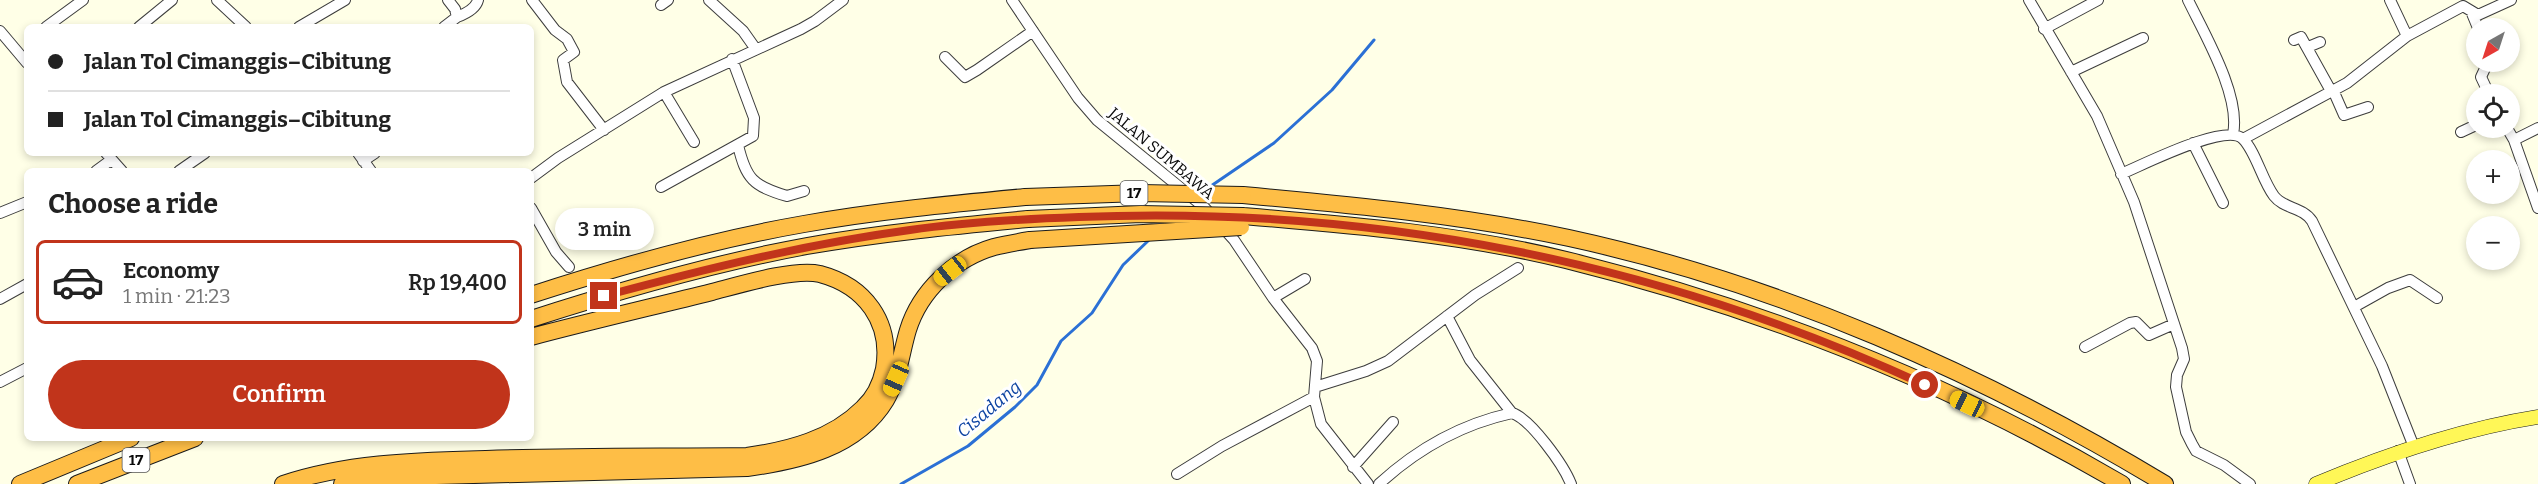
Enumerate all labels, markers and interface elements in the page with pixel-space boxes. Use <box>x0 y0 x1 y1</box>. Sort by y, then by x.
north arrow <box>2466 18 2520 72</box>
map controls <box>2466 18 2520 270</box>
text: Jalan Tol Cimanggis–Cibitung <box>84 48 391 75</box>
button: locate <box>2466 84 2520 138</box>
street label: JALAN SUMBAWA <box>1104 103 1219 204</box>
text: Jalan Tol Cimanggis–Cibitung <box>84 106 391 133</box>
button: + <box>2466 150 2520 204</box>
road number: 17 <box>1120 181 1148 205</box>
text: Choose a ride <box>48 188 218 220</box>
callout: 3 min <box>554 209 654 251</box>
button: − <box>2466 216 2520 270</box>
text: 3 min <box>578 217 631 241</box>
car <box>930 253 970 289</box>
icon: car <box>51 255 105 309</box>
text: Economy <box>123 257 219 284</box>
text: Rp 19,400 <box>408 269 507 296</box>
route end <box>590 282 617 309</box>
text: 1 min · 21:23 <box>123 284 231 308</box>
car <box>880 359 912 399</box>
button: Confirm <box>48 360 510 429</box>
route start <box>1911 371 1938 398</box>
water label: Cisadang <box>952 376 1026 442</box>
car <box>1947 388 1987 420</box>
road number: 17 <box>122 448 150 472</box>

